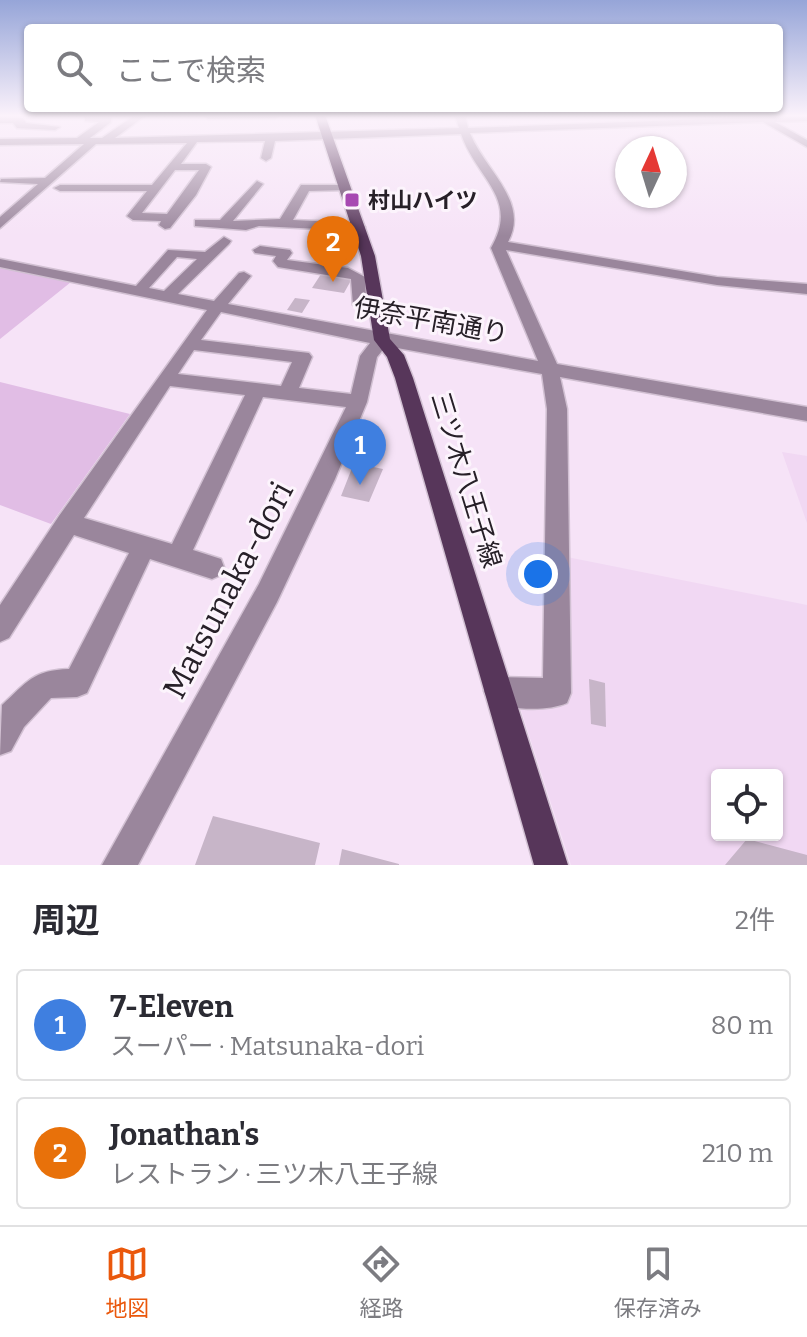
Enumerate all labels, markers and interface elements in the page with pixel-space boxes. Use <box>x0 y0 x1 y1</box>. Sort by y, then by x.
search box <box>24 24 783 112</box>
icon: search <box>52 46 96 90</box>
text: ここで検索 <box>116 53 266 89</box>
north arrow <box>615 136 687 208</box>
place label: 村山ハイツ <box>368 187 478 214</box>
marker: 村山ハイツ <box>343 191 361 209</box>
pin: 2 <box>307 216 359 282</box>
street label: 伊奈平南通り <box>351 292 511 350</box>
street label: 三ツ木八王子線 <box>425 388 507 572</box>
pin: 1 <box>334 419 386 485</box>
street label: Matsunaka-dori <box>155 475 301 705</box>
your location <box>518 554 558 594</box>
map controls <box>711 769 783 841</box>
button: locate <box>711 769 783 841</box>
text: 周辺 <box>32 900 100 941</box>
text: 2件 <box>735 905 775 936</box>
text: 7-Eleven <box>110 989 234 1025</box>
text: 1 <box>54 1010 66 1041</box>
text: 80 m <box>711 1010 773 1041</box>
text: スーパー · Matsunaka-dori <box>110 1031 424 1062</box>
text: Jonathan's <box>110 1117 259 1153</box>
text: 2 <box>53 1138 67 1169</box>
text: 210 m <box>702 1138 773 1169</box>
text: レストラン · 三ツ木八王子線 <box>110 1159 438 1190</box>
tab: 地図 <box>105 1242 149 1322</box>
tab: 経路 <box>359 1242 404 1322</box>
tab: 保存済み <box>614 1242 702 1322</box>

